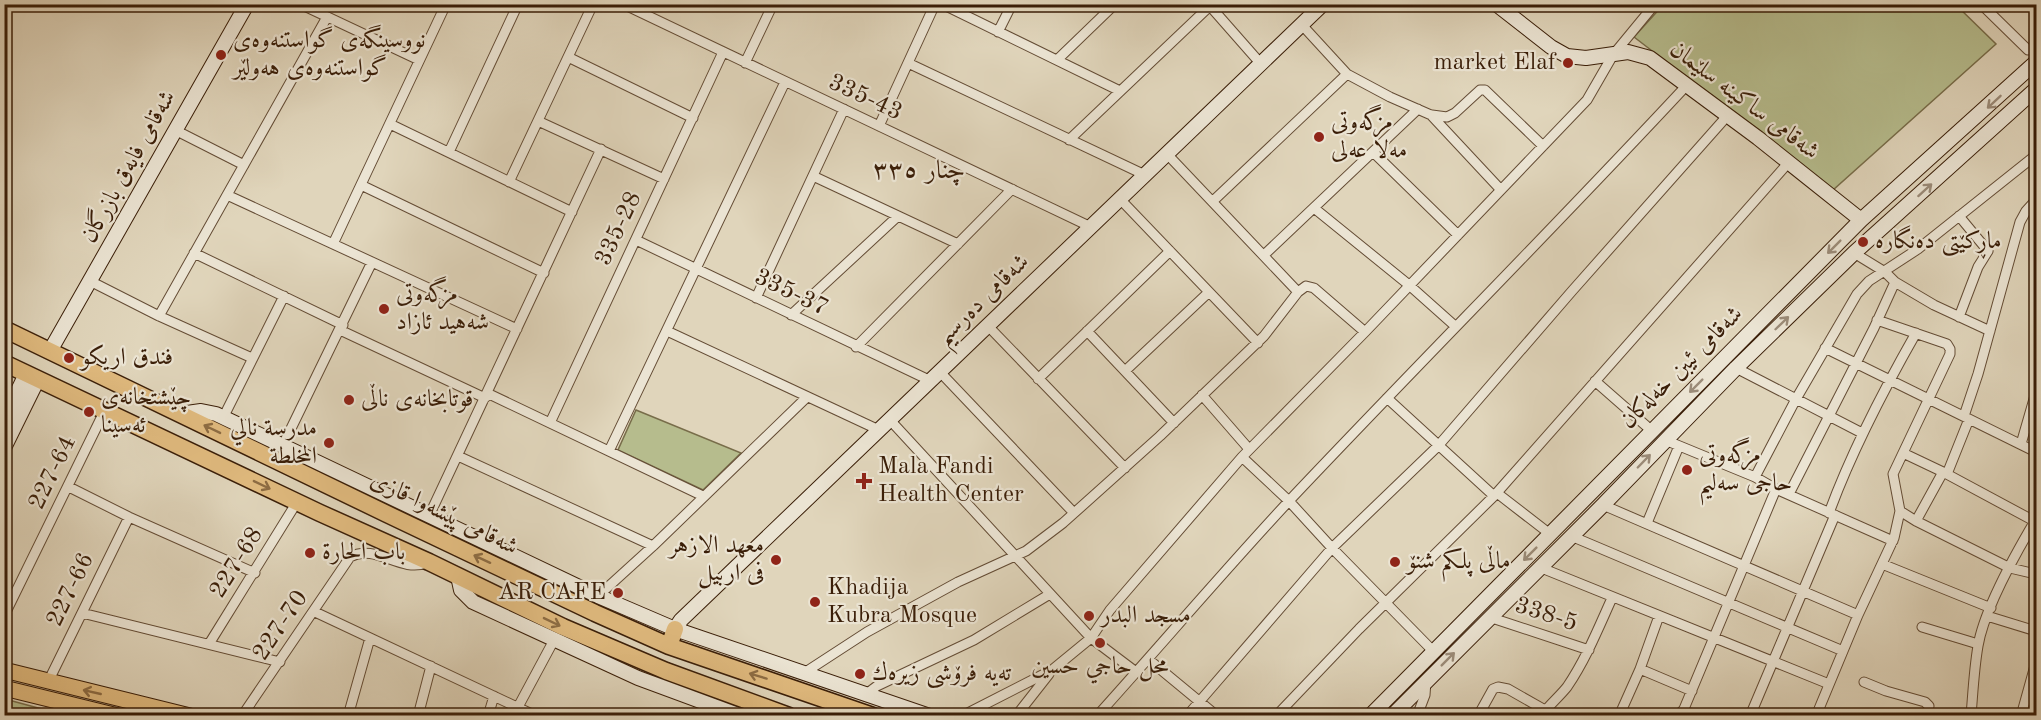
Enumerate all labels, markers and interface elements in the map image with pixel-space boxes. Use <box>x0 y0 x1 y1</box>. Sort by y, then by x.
place label: نووسینگەی گواستنەوەی گواستنەوەی هەولێر <box>230 24 426 82</box>
street label: شەقامی ساکینە سلێمان <box>1665 37 1824 165</box>
marker: نووسینگەی گواستنەوەی گواستنەوەی هەولێر <box>214 48 228 62</box>
place label: market Elaf <box>1434 51 1557 75</box>
marker: market Elaf <box>1561 56 1575 70</box>
street label: 335-43 <box>824 71 906 125</box>
street label: شەقامی فایەق بازرگان <box>73 84 182 248</box>
one-way arrow <box>1986 95 2001 109</box>
place label: مزگەوتی مەلا عەلی <box>1331 104 1407 163</box>
marker: مزگەوتی مەلا عەلی <box>1312 130 1326 144</box>
district label: چنار ٣٣٥ <box>873 158 965 186</box>
one-way arrow <box>1917 183 1932 197</box>
street label: 335-28 <box>592 188 646 270</box>
place label: ماڕكێتی دەنگارە <box>1875 225 2002 259</box>
marker: ماڕكێتی دەنگارە <box>1856 235 1870 249</box>
one-way arrow <box>1826 240 1841 255</box>
street label: شەقامی دەرسیم <box>932 250 1041 357</box>
street label: 335-37 <box>750 265 832 321</box>
place label: مزگەوتی شەهید ئازاد <box>396 276 489 335</box>
street label: شەقامی ئیبن خەلەکان <box>1615 301 1749 435</box>
marker: مزگەوتی شەهید ئازاد <box>377 302 391 316</box>
one-way arrow <box>1775 316 1790 330</box>
place label: فندق اريكو <box>79 344 173 371</box>
marker: فندق اريكو <box>62 351 76 365</box>
one-way arrow <box>1689 378 1704 393</box>
place label: قوتابخانەی ناڵی <box>361 383 473 413</box>
place label: چێشتخانەی ئەسینا <box>101 386 191 438</box>
marker: قوتابخانەی ناڵی <box>342 393 356 407</box>
marker: چێشتخانەی ئەسینا <box>82 405 96 419</box>
place label: مدرسة نالي المخلطة <box>230 417 317 469</box>
one-way arrow <box>203 423 221 435</box>
street label: 227-64 <box>25 432 81 514</box>
marker: مدرسة نالي المخلطة <box>322 436 336 450</box>
place label: مزگەوتی حاجی سەلیم <box>1699 437 1792 506</box>
one-way arrow <box>1637 453 1651 468</box>
place label: Mala Fandi Health Center <box>878 455 1024 507</box>
marker: مزگەوتی حاجی سەلیم <box>1680 463 1694 477</box>
street label: شەقامی پێشەوا قازی <box>366 468 522 562</box>
marker: Mala Fandi Health Center <box>855 472 873 490</box>
one-way arrow <box>252 479 270 491</box>
street label: 227-68 <box>206 523 268 603</box>
place label: معهد الازهر فی اربیل <box>666 534 764 589</box>
place label: باب الحارة <box>322 541 405 566</box>
place label: ماڵی پلکم شنۆ <box>1405 545 1511 582</box>
marker: باب الحارة <box>303 546 317 560</box>
one-way arrow <box>1523 547 1537 562</box>
street label: 227-66 <box>43 549 99 631</box>
one-way arrow <box>474 553 492 565</box>
marker: معهد الازهر فی اربیل <box>769 553 783 567</box>
marker: ماڵی پلکم شنۆ <box>1388 555 1402 569</box>
place label: Khadija Kubra Mosque <box>827 576 977 628</box>
place label: AR CAFE <box>498 581 606 605</box>
marker: AR CAFE <box>611 586 625 600</box>
street label: 227-70 <box>249 587 313 665</box>
street label: 338-5 <box>1512 594 1580 636</box>
marker: Khadija Kubra Mosque <box>808 595 822 609</box>
place label: مسجد البدر <box>1099 604 1191 628</box>
marker: مسجد البدر <box>1082 609 1096 623</box>
one-way arrow <box>542 616 560 628</box>
marker: محل حاجي حسین <box>1093 636 1107 650</box>
one-way arrow <box>1440 652 1455 667</box>
place label: محل حاجي حسین <box>1031 655 1169 684</box>
place label: تەیە فرۆشی زیرەك <box>872 660 1011 689</box>
marker: تەیە فرۆشی زیرەك <box>853 667 867 681</box>
one-way arrow <box>749 670 768 681</box>
one-way arrow <box>83 686 102 698</box>

